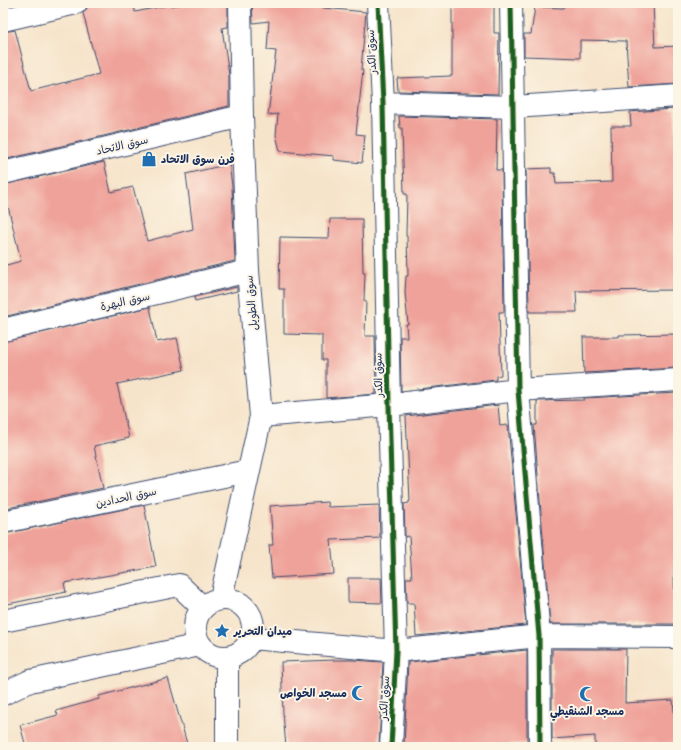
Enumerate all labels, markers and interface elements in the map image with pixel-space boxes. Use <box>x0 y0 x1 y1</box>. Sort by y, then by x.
street label: سوق الكدر <box>361 29 380 76</box>
street label: سوق الاتحاد <box>94 130 150 159</box>
shop icon: فرن سوق الاتحاد <box>140 150 158 168</box>
place label: فرن سوق الاتحاد <box>161 150 235 167</box>
street label: سوق الطويل <box>240 275 261 331</box>
street label: سوق البهرة <box>98 287 151 314</box>
street label: سوق الكدر <box>369 353 386 398</box>
street label: سوق الحدادين <box>94 482 158 511</box>
place icon: ميدان التحرير <box>213 622 231 640</box>
place label: ميدان التحرير <box>233 622 292 639</box>
street label: سوق الكدر <box>374 675 393 722</box>
place label: مسجد الخواص <box>280 684 347 701</box>
mosque icon: مسجد الخواص <box>350 684 368 702</box>
mosque icon: مسجد الشنقيطي <box>578 685 596 703</box>
place label: مسجد الشنقيطي <box>550 702 624 721</box>

